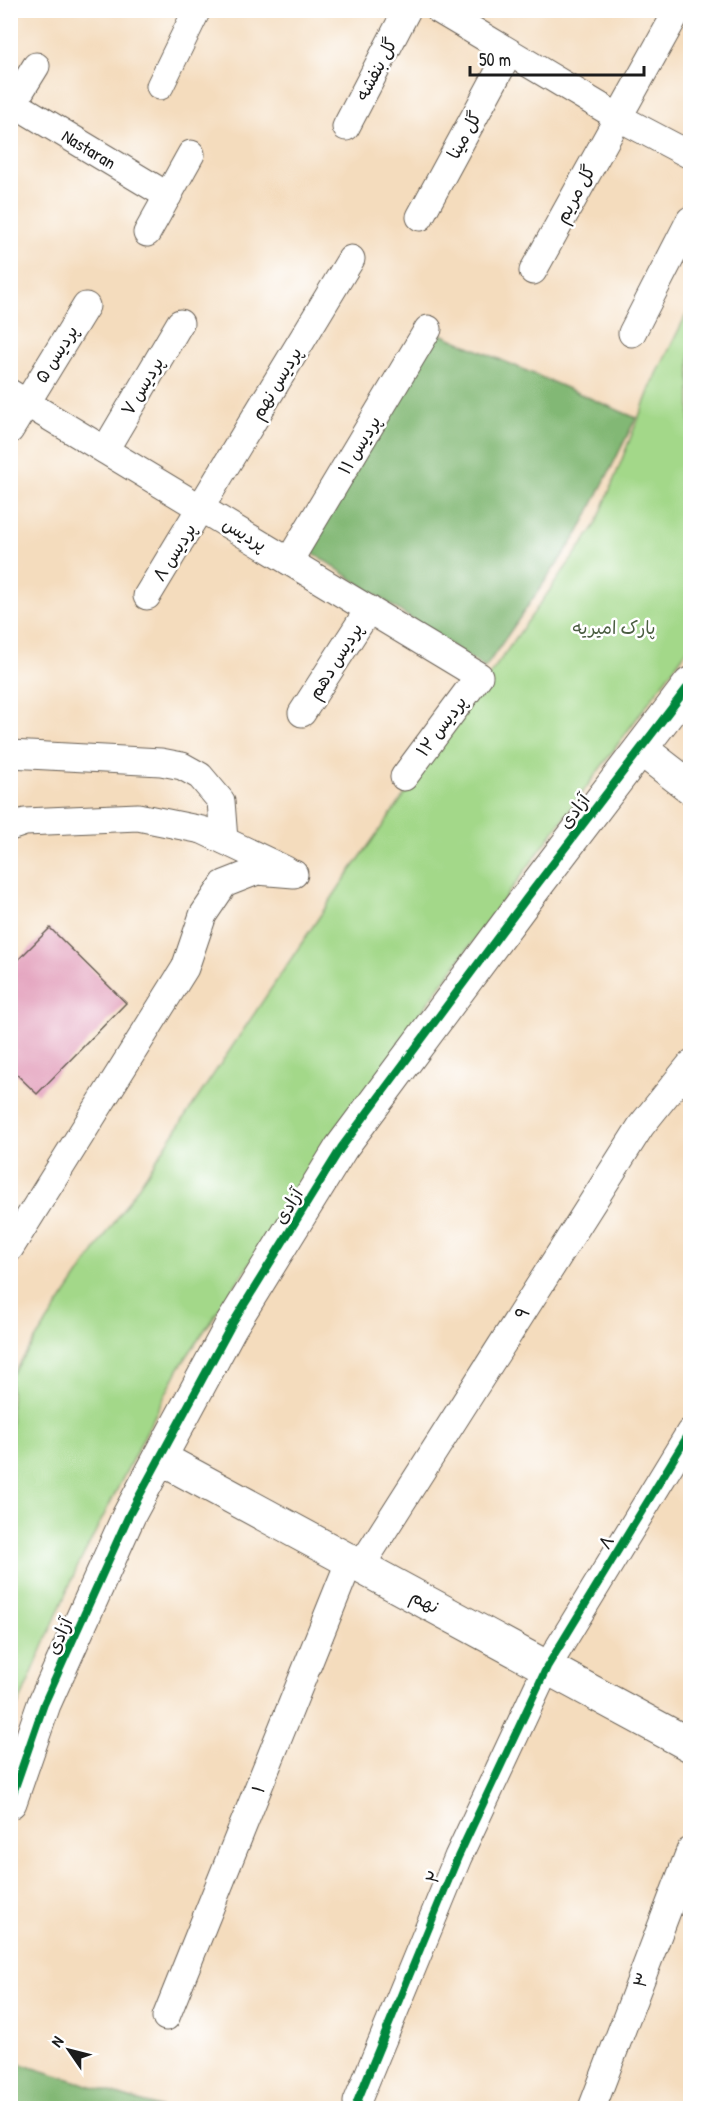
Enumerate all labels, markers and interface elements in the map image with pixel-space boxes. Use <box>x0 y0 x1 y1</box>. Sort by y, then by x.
street label: گل بنفشه <box>349 33 403 105</box>
scale bar <box>470 39 644 77</box>
text: 50 m <box>479 47 511 72</box>
street label: گل مینا <box>441 106 487 163</box>
street label: Nastaran <box>57 123 121 175</box>
street label: گل مریم <box>549 160 603 229</box>
street label: پردیس ۵ <box>28 320 84 388</box>
street label: پردیس نهم <box>244 342 309 425</box>
street label: پردیس ۷ <box>115 352 169 420</box>
street label: پردیس ۱۱ <box>332 411 386 479</box>
street label: پردیس <box>218 511 272 557</box>
street label: پردیس ۸ <box>146 518 202 586</box>
park label: پارک امیریه <box>573 615 655 640</box>
street label: پردیس دهم <box>302 618 370 705</box>
street label: پردیس ۱۲ <box>410 690 472 762</box>
street label: آزادی <box>553 787 596 834</box>
street label: آزادی <box>267 1182 310 1229</box>
street label: ۹ <box>508 1302 536 1324</box>
street label: ۸ <box>592 1530 620 1554</box>
street label: نهم <box>405 1583 444 1621</box>
street label: آزادی <box>40 1612 79 1658</box>
street label: ۱ <box>245 1781 271 1797</box>
street label: ۲ <box>419 1867 447 1887</box>
street label: ۳ <box>627 1969 655 1991</box>
north arrow <box>39 2020 99 2080</box>
text: N <box>45 2031 68 2051</box>

